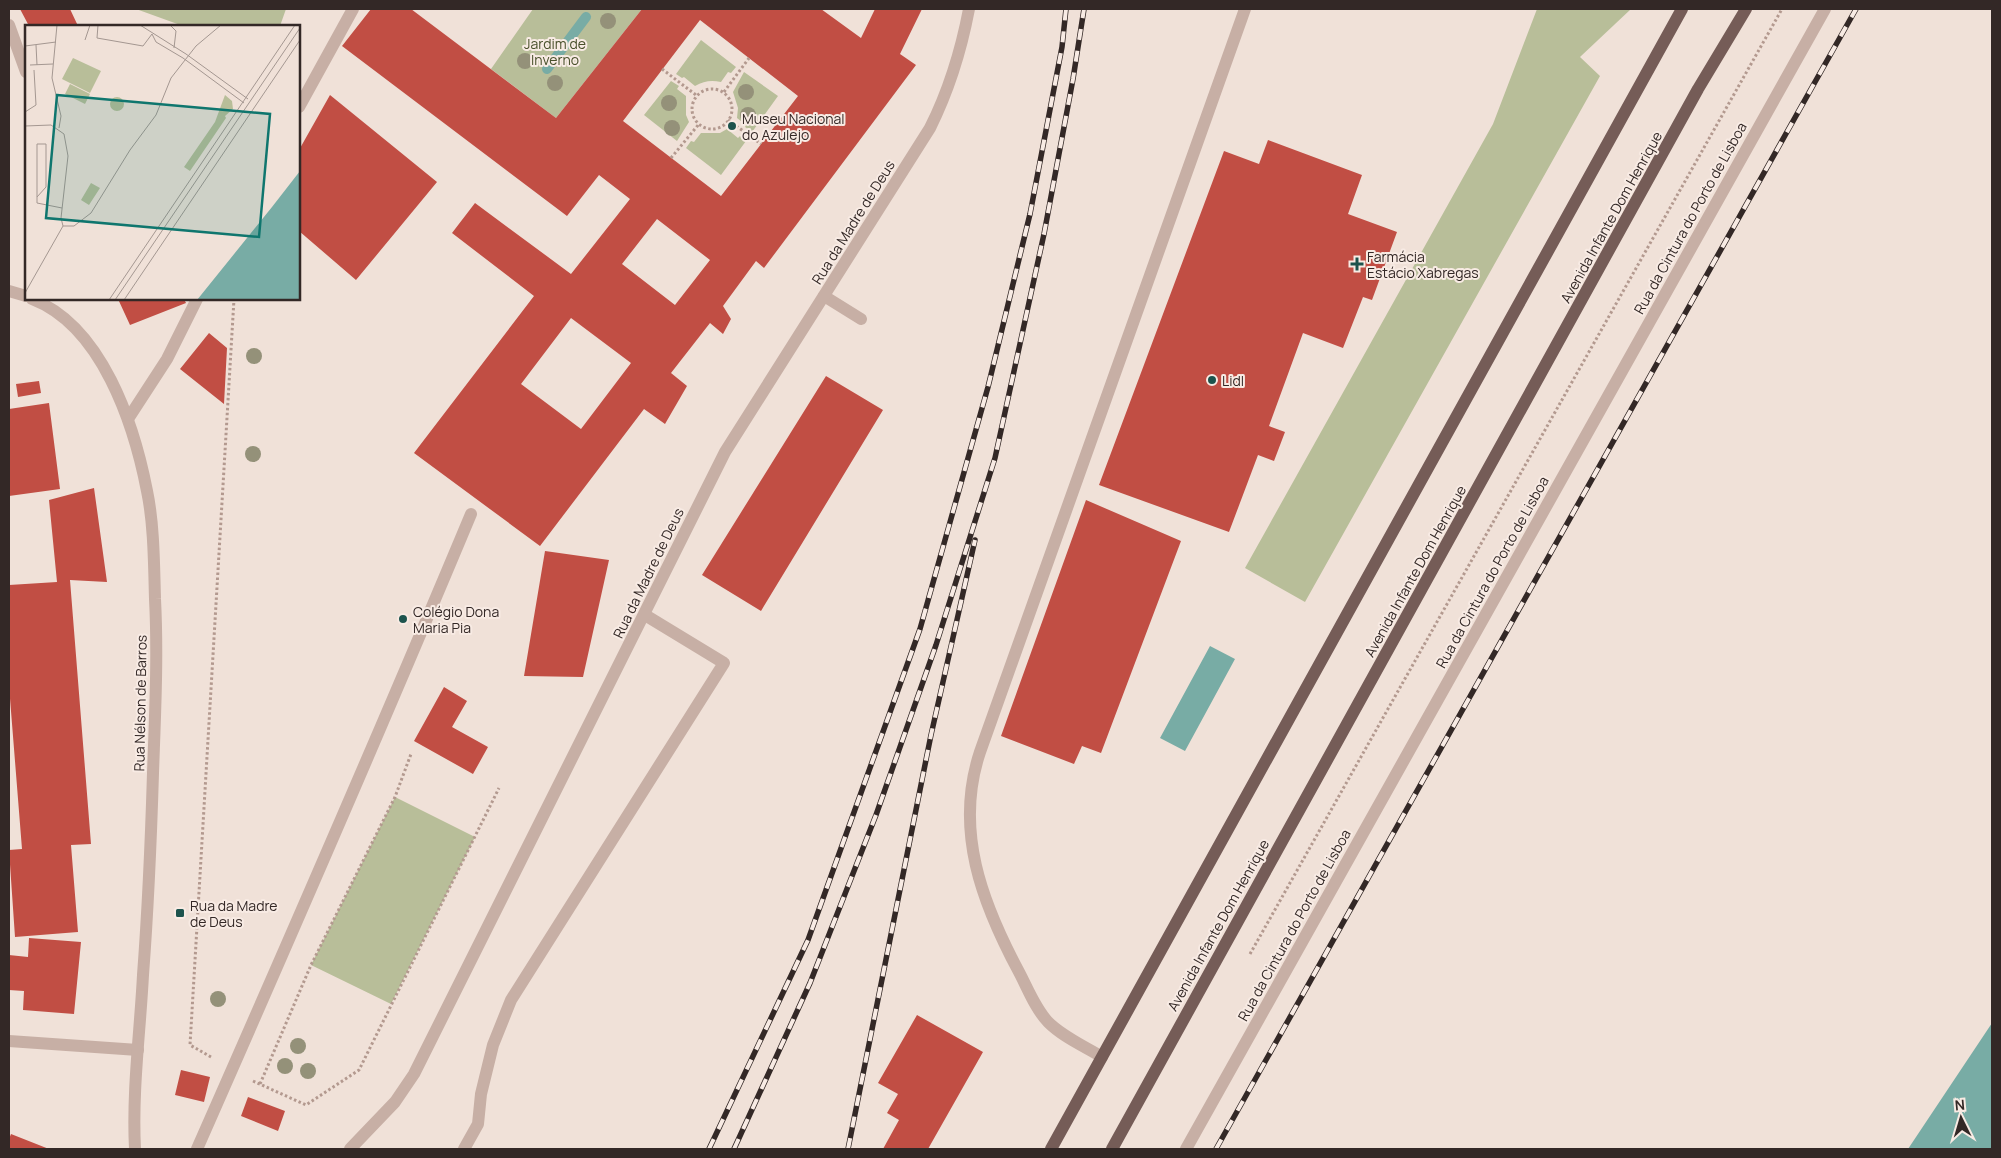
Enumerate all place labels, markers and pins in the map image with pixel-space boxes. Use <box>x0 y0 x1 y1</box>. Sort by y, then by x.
place label: Museu Nacional do Azulejo <box>742 109 845 144</box>
marker: Museu Nacional do Azulejo <box>726 120 738 132</box>
place label: Farmácia Estácio Xabregas <box>1367 247 1479 282</box>
marker: Farmácia Estácio Xabregas <box>1351 258 1363 270</box>
place label: Lidl <box>1222 371 1244 390</box>
marker: Lidl <box>1206 374 1218 386</box>
place label: Colégio Dona Maria Pia <box>413 602 499 637</box>
marker: Colégio Dona Maria Pia <box>397 613 409 625</box>
place label: Rua da Madre de Deus <box>190 896 278 931</box>
marker: Rua da Madre de Deus <box>174 907 186 919</box>

